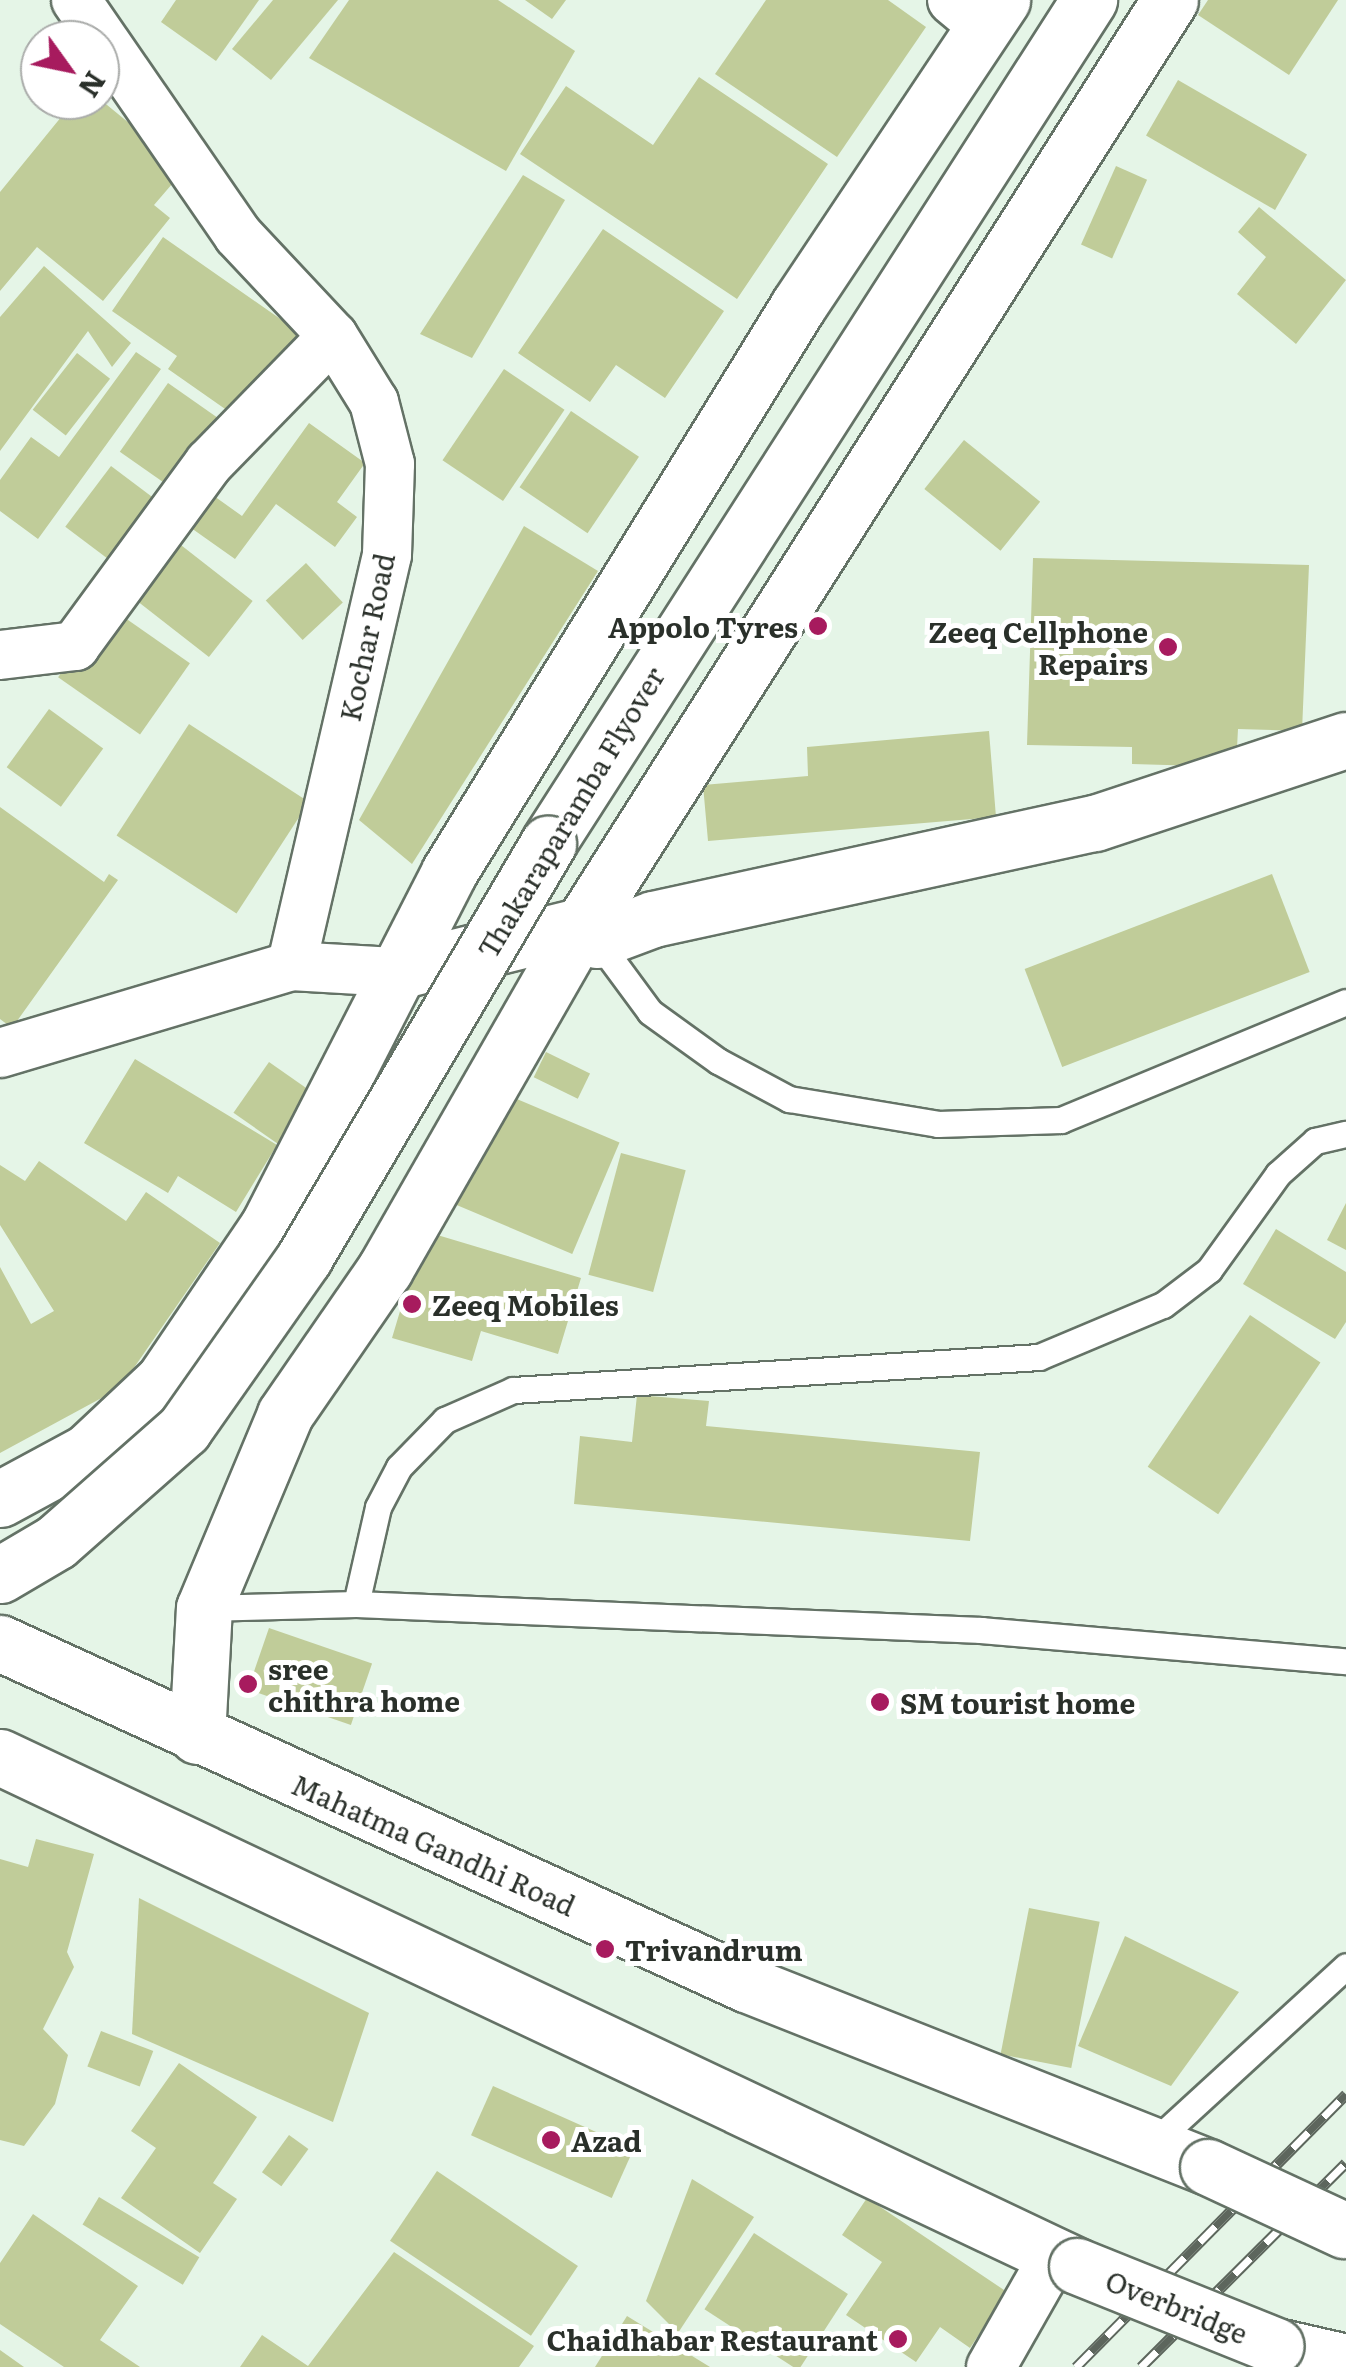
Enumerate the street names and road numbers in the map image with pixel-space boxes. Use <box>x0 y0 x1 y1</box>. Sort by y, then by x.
street label: Kochar Road <box>332 550 400 724</box>
street label: Thakaraparamba Flyover <box>470 660 670 964</box>
street label: Mahatma Gandhi Road <box>287 1766 581 1922</box>
street label: Overbridge <box>1101 2262 1253 2350</box>

